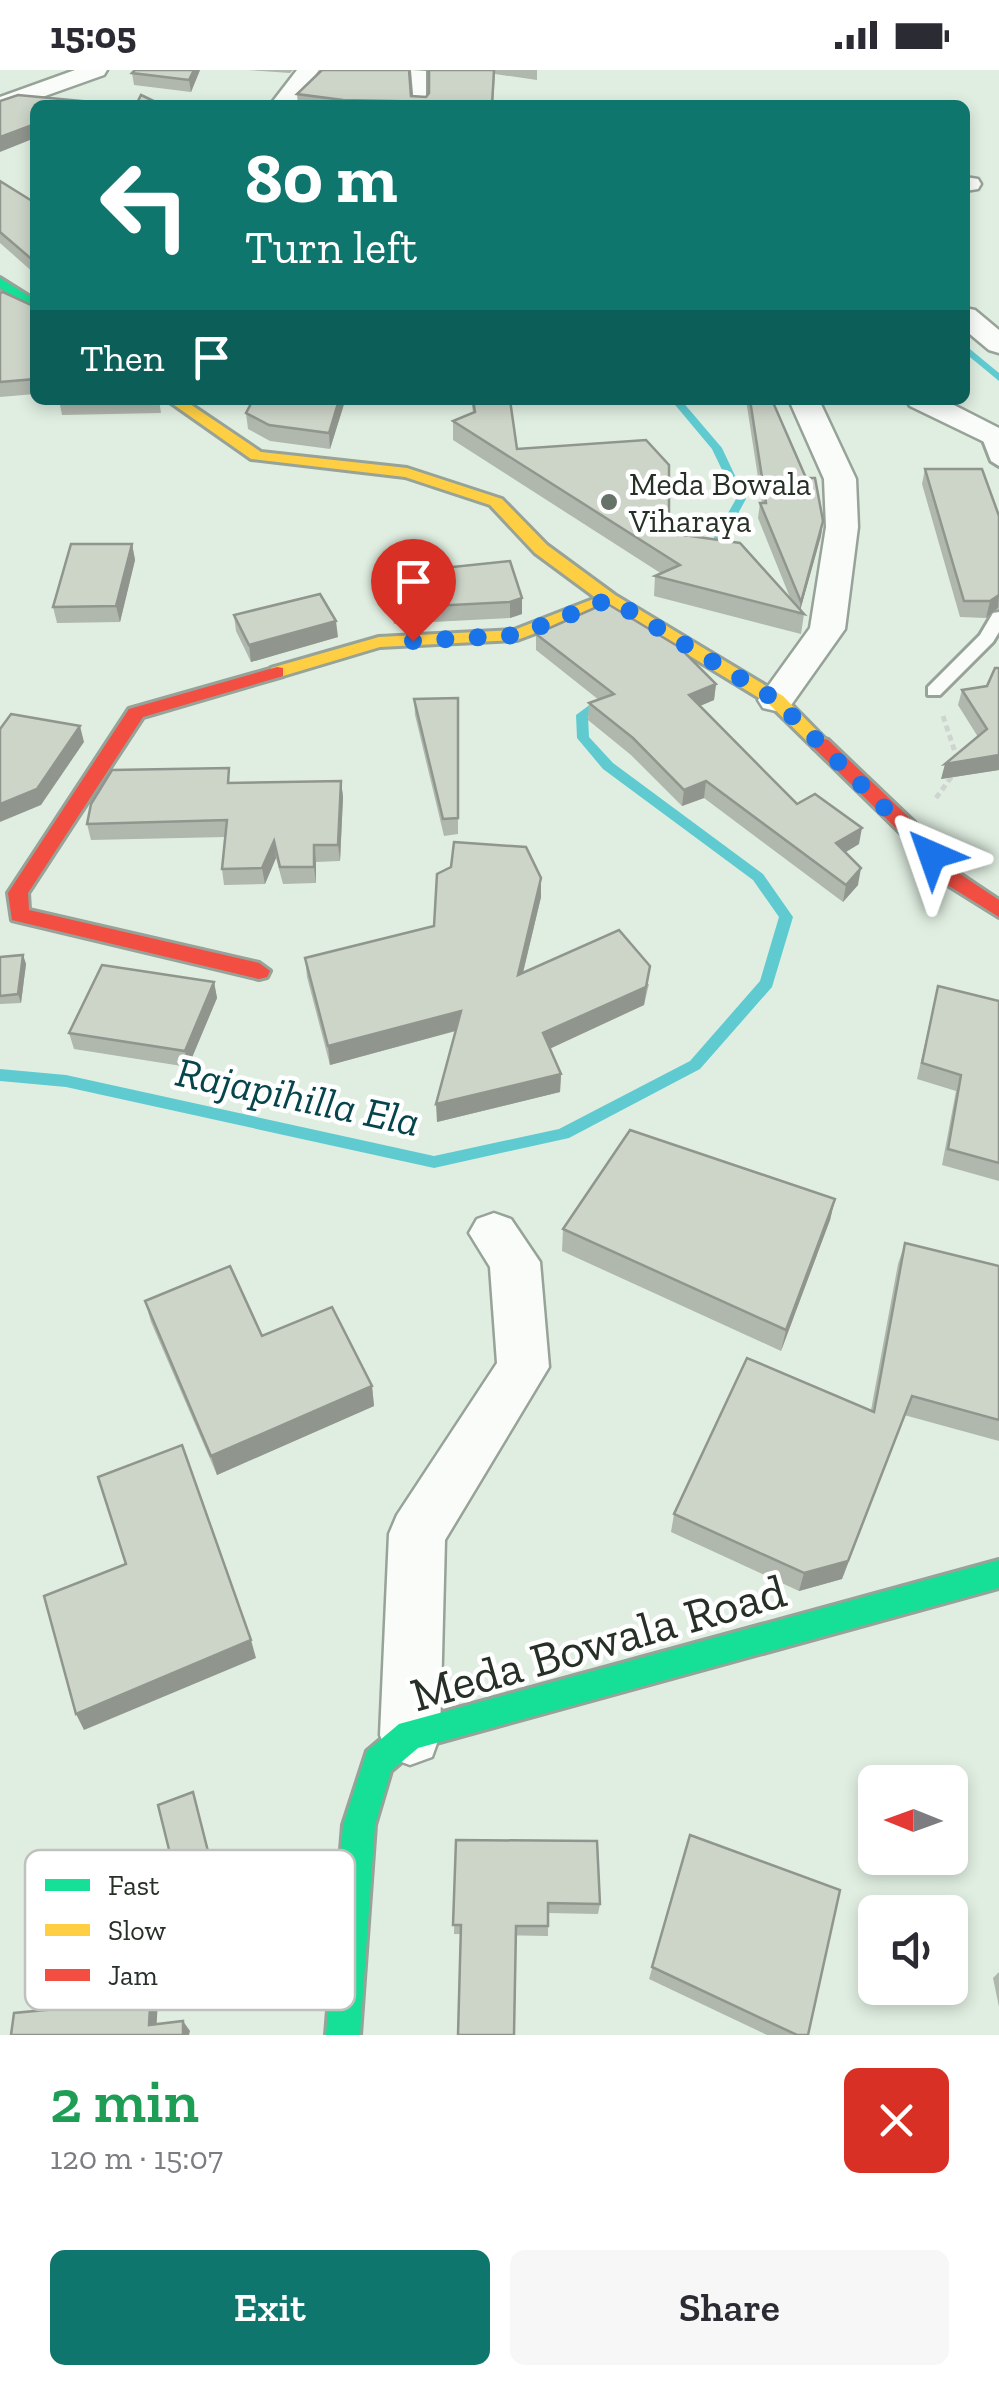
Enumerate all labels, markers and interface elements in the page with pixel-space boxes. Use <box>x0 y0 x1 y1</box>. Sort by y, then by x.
text: 15:05 <box>50 12 136 58</box>
text: 80 m <box>245 136 397 220</box>
icon: left <box>80 140 210 270</box>
text: Turn left <box>245 221 417 275</box>
icon: arrive <box>184 330 239 385</box>
text: Then <box>80 335 164 381</box>
place label: Meda Bowala Viharaya <box>628 465 811 540</box>
marker: Meda Bowala Viharaya <box>598 491 620 513</box>
pin <box>371 539 456 642</box>
icon: arrive <box>386 554 441 609</box>
position arrow <box>880 803 984 907</box>
water label: Rajapihilla Ela <box>171 1046 424 1147</box>
street label: Meda Bowala Road <box>404 1562 792 1723</box>
north arrow <box>858 1765 968 1875</box>
map controls <box>858 1765 968 2005</box>
legend <box>25 1850 355 2010</box>
text: Fast <box>108 1869 160 1902</box>
button: sound <box>858 1895 968 2005</box>
text: Slow <box>108 1914 166 1947</box>
text: Jam <box>108 1959 158 1992</box>
text: 2 min <box>50 2065 199 2137</box>
button: close <box>844 2068 949 2173</box>
text: 120 m · 15:07 <box>50 2139 223 2177</box>
button: Exit <box>50 2250 490 2365</box>
button: Share <box>510 2250 949 2365</box>

